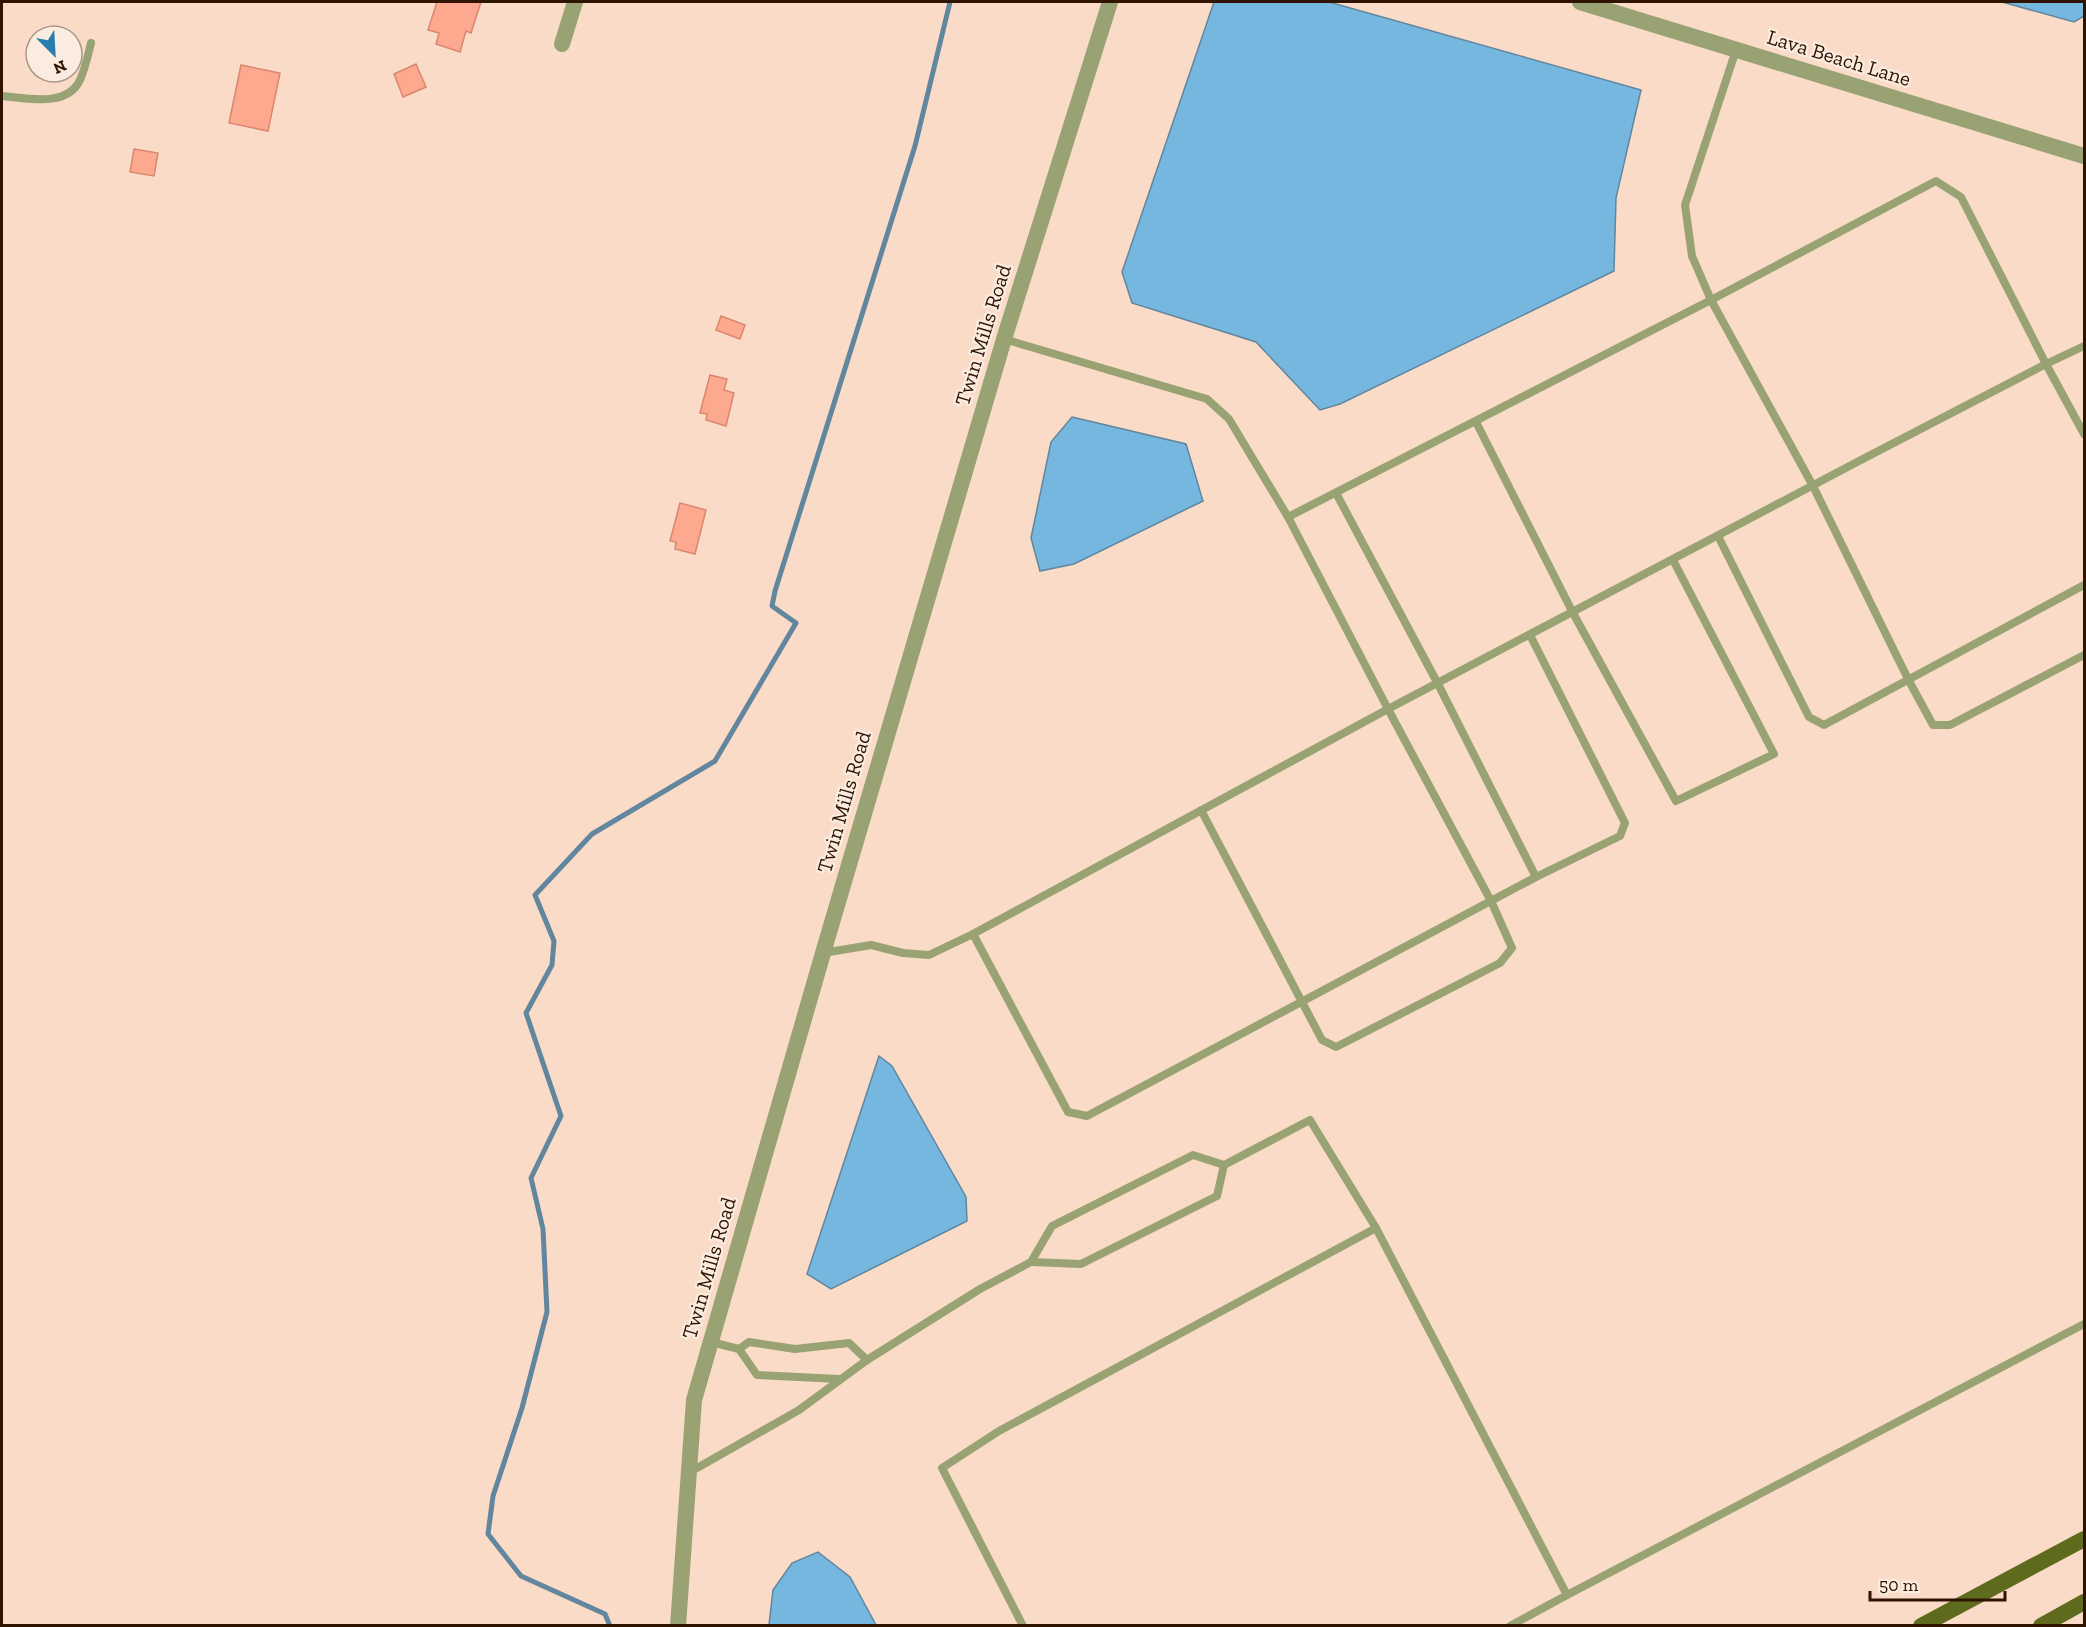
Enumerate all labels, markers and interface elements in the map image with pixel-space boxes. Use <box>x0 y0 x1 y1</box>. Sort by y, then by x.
north arrow <box>24 24 84 84</box>
street label: Lava Beach Lane <box>1764 24 1914 91</box>
text: N <box>50 56 69 78</box>
street label: Twin Mills Road <box>949 261 1016 408</box>
street label: Twin Mills Road <box>811 728 876 876</box>
street label: Twin Mills Road <box>676 1194 741 1342</box>
scale bar <box>1870 1564 2005 1602</box>
text: 50 m <box>1879 1574 1919 1596</box>

